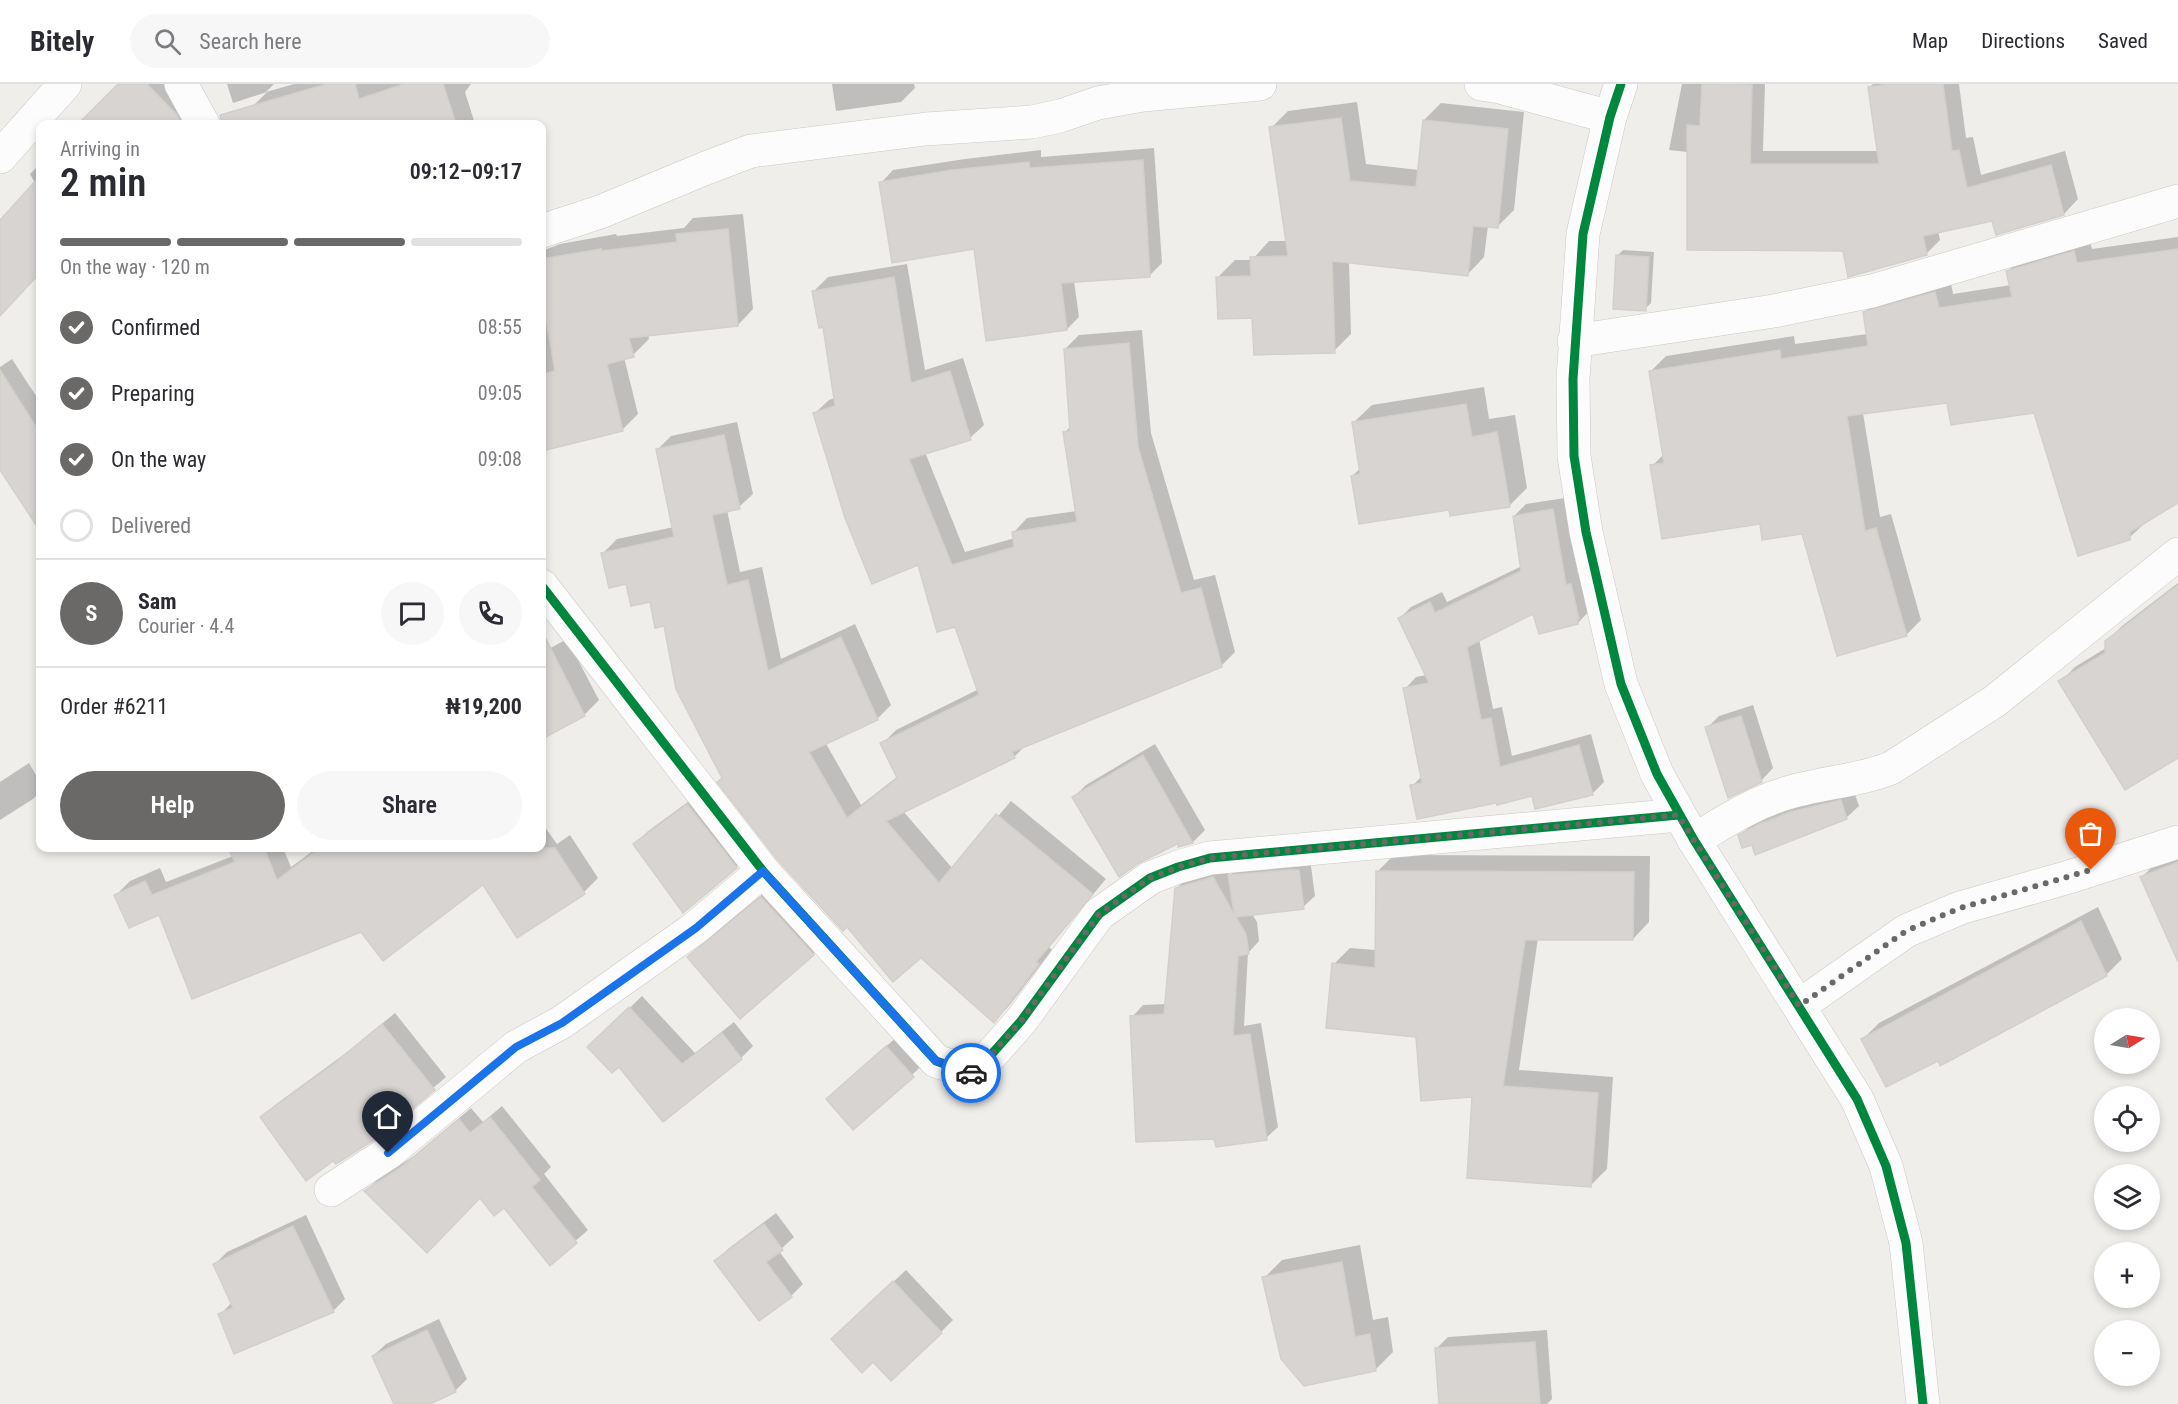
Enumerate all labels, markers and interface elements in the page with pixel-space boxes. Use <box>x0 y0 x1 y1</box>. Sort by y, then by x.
search box <box>130 14 550 68</box>
text: Bitely <box>30 25 94 58</box>
icon: search <box>151 25 184 58</box>
text: Search here <box>199 29 302 54</box>
text: Map <box>1912 29 1948 53</box>
text: Directions <box>1981 29 2065 53</box>
text: Saved <box>2098 29 2148 53</box>
text: Arriving in <box>60 137 140 161</box>
text: 09:12–09:17 <box>410 159 522 184</box>
text: 2 min <box>60 160 146 206</box>
text: On the way · 120 m <box>60 255 210 279</box>
icon: check <box>60 311 93 344</box>
text: Confirmed <box>111 315 200 340</box>
text: 08:55 <box>478 315 522 339</box>
icon: check <box>60 377 93 410</box>
text: Preparing <box>111 381 195 406</box>
text: 09:05 <box>478 381 522 405</box>
icon: check <box>60 443 93 476</box>
text: On the way <box>111 447 206 472</box>
text: 09:08 <box>478 447 522 471</box>
text: Delivered <box>111 513 191 538</box>
button: chat <box>381 582 444 645</box>
button: phone <box>459 582 522 645</box>
text: Sam <box>138 589 177 614</box>
text: S <box>86 601 97 626</box>
text: Courier · 4.4 <box>138 614 234 638</box>
text: Order #6211 <box>60 694 168 719</box>
text: ₦19,200 <box>445 694 522 719</box>
button: Help <box>60 771 285 840</box>
button: Share <box>297 771 522 840</box>
pin <box>2065 808 2116 870</box>
icon: bag <box>2074 817 2107 850</box>
north arrow <box>2094 1008 2160 1074</box>
map controls <box>2094 1008 2160 1386</box>
courier <box>941 1043 1001 1103</box>
icon: car <box>955 1057 988 1090</box>
button: locate <box>2094 1086 2160 1152</box>
pin <box>362 1091 413 1153</box>
icon: home <box>371 1100 404 1133</box>
button: layers <box>2094 1164 2160 1230</box>
button: + <box>2094 1242 2160 1308</box>
button: − <box>2094 1320 2160 1386</box>

